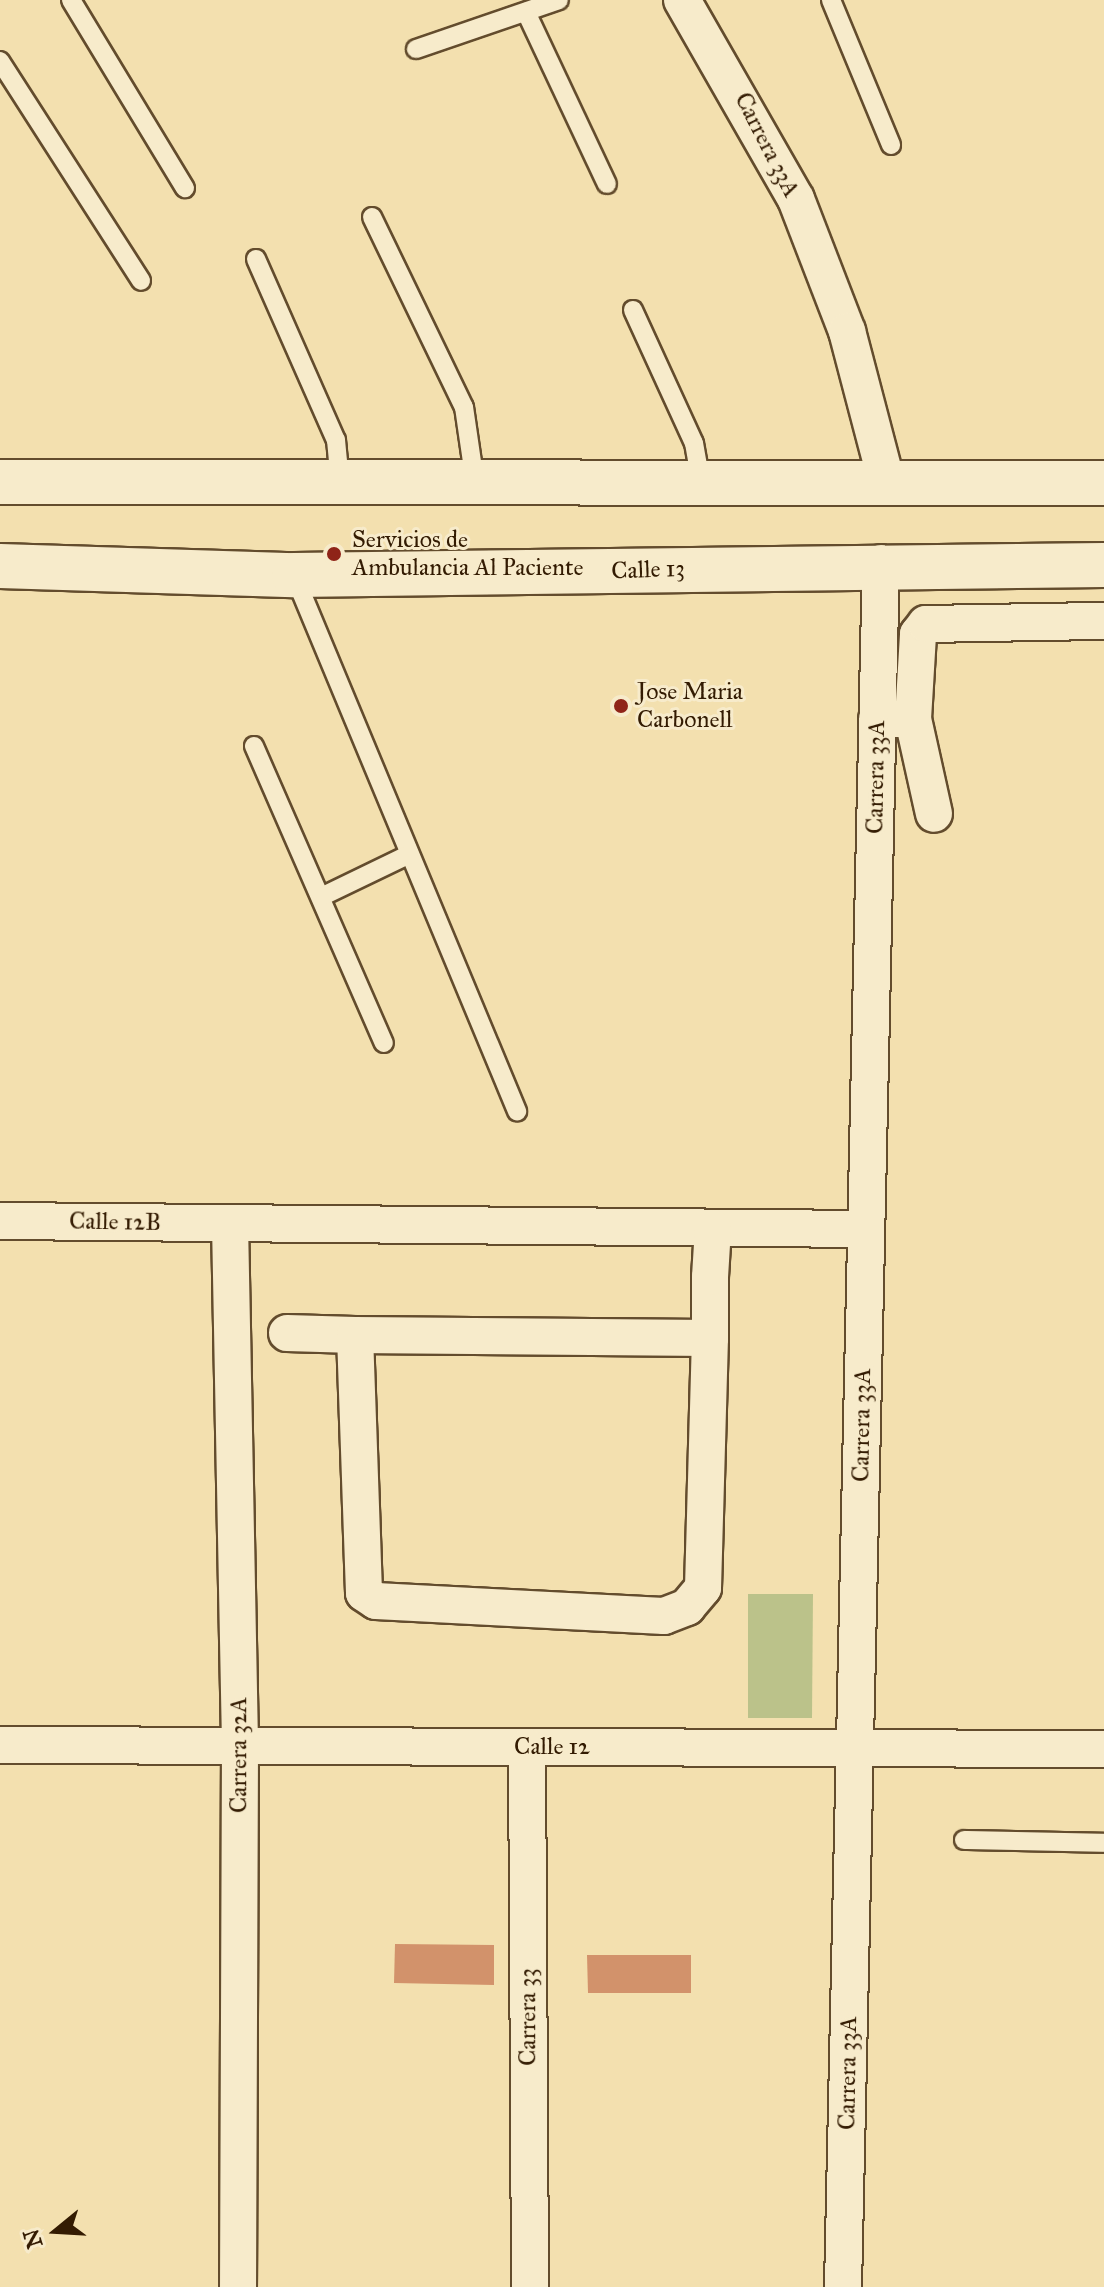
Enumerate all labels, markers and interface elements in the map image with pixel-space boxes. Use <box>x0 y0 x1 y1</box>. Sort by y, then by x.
street label: Carrera 33A <box>728 88 806 202</box>
place label: Servicios de Ambulancia Al Paciente <box>352 526 583 582</box>
marker: Servicios de Ambulancia Al Paciente <box>323 543 345 565</box>
street label: Calle 13 <box>611 554 685 586</box>
place label: Jose Maria Carbonell <box>637 678 743 734</box>
marker: Jose Maria Carbonell <box>612 697 630 715</box>
street label: Carrera 33A <box>861 720 891 834</box>
street label: Calle 12B <box>69 1207 161 1237</box>
street label: Carrera 33A <box>847 1368 877 1482</box>
street label: Carrera 32A <box>225 1697 253 1813</box>
street label: Calle 12 <box>514 1733 590 1761</box>
street label: Carrera 33 <box>514 1968 542 2066</box>
street label: Carrera 33A <box>833 2016 863 2130</box>
north arrow <box>16 2191 96 2271</box>
text: N <box>17 2226 48 2252</box>

